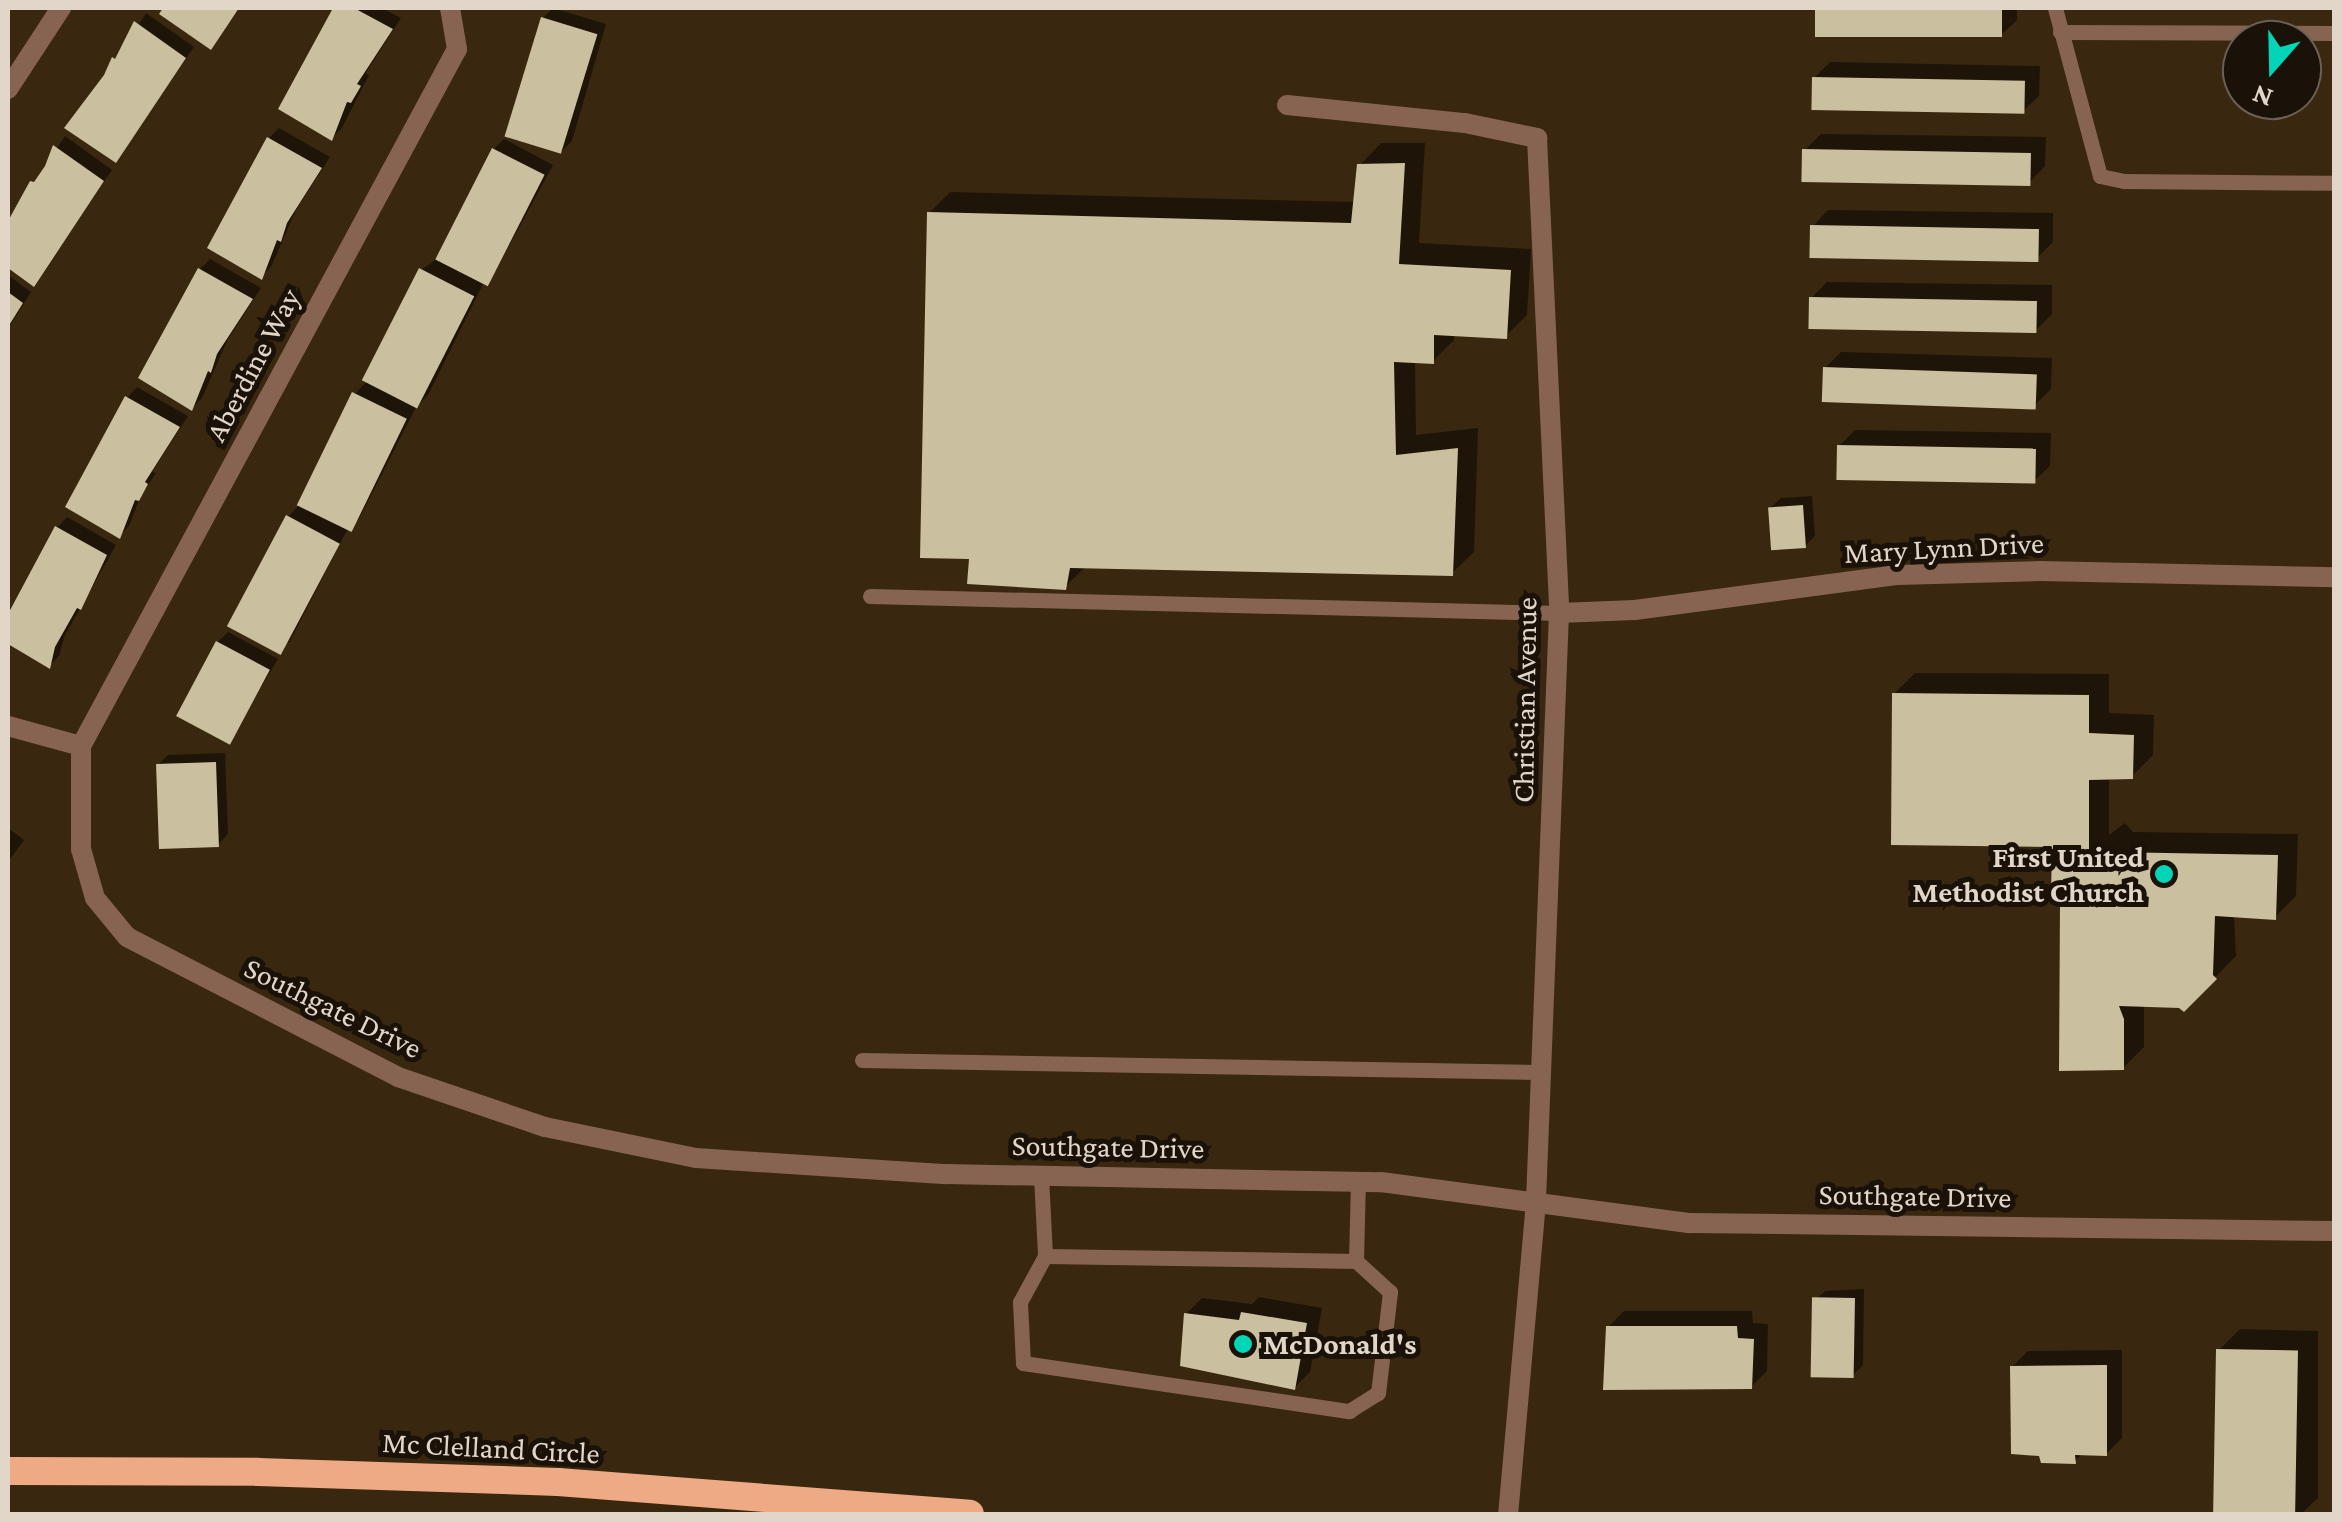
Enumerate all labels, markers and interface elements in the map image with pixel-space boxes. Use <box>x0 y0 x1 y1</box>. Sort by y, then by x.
north arrow <box>2222 20 2322 120</box>
text: N <box>2248 79 2277 115</box>
street label: Aberdine Way <box>198 282 308 448</box>
street label: Mary Lynn Drive <box>1843 525 2045 571</box>
street label: Christian Avenue <box>1505 597 1545 803</box>
place label: First United Methodist Church <box>1912 839 2144 910</box>
marker: First United Methodist Church <box>2153 863 2175 885</box>
street label: Southgate Drive <box>238 950 428 1066</box>
street label: Southgate Drive <box>1011 1127 1205 1167</box>
street label: Southgate Drive <box>1818 1176 2012 1216</box>
place label: McDonald's <box>1263 1326 1416 1362</box>
marker: McDonald's <box>1232 1333 1254 1355</box>
street label: Mc Clelland Circle <box>381 1424 601 1472</box>

